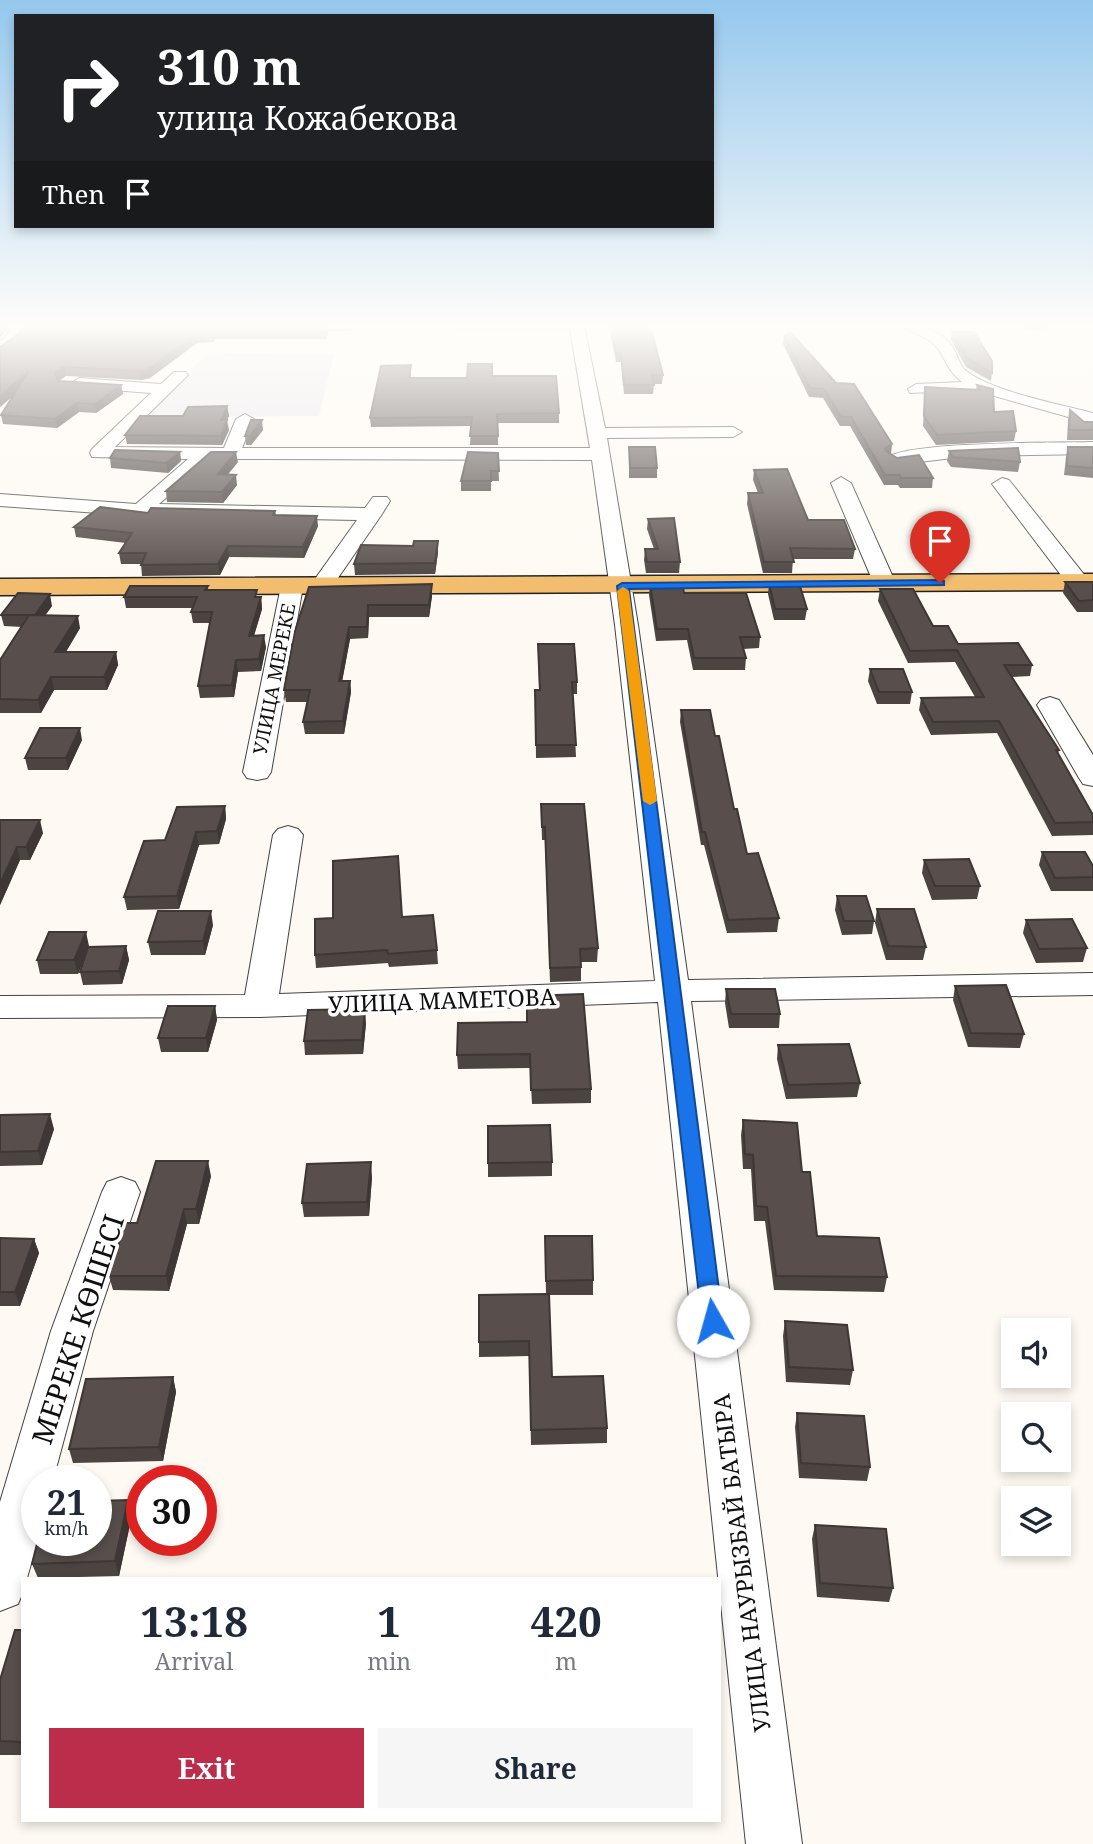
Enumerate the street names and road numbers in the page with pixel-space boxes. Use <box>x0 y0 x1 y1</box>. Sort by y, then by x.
street label: УЛИЦА МЕРЕКЕ <box>247 601 301 757</box>
street label: УЛИЦА МАМЕТОВА <box>328 980 557 1020</box>
street label: МЕРЕКЕ КӨШЕСІ <box>22 1209 132 1449</box>
street label: УЛИЦА НАУРЫЗБАЙ БАТЫРА <box>704 1391 778 1734</box>

